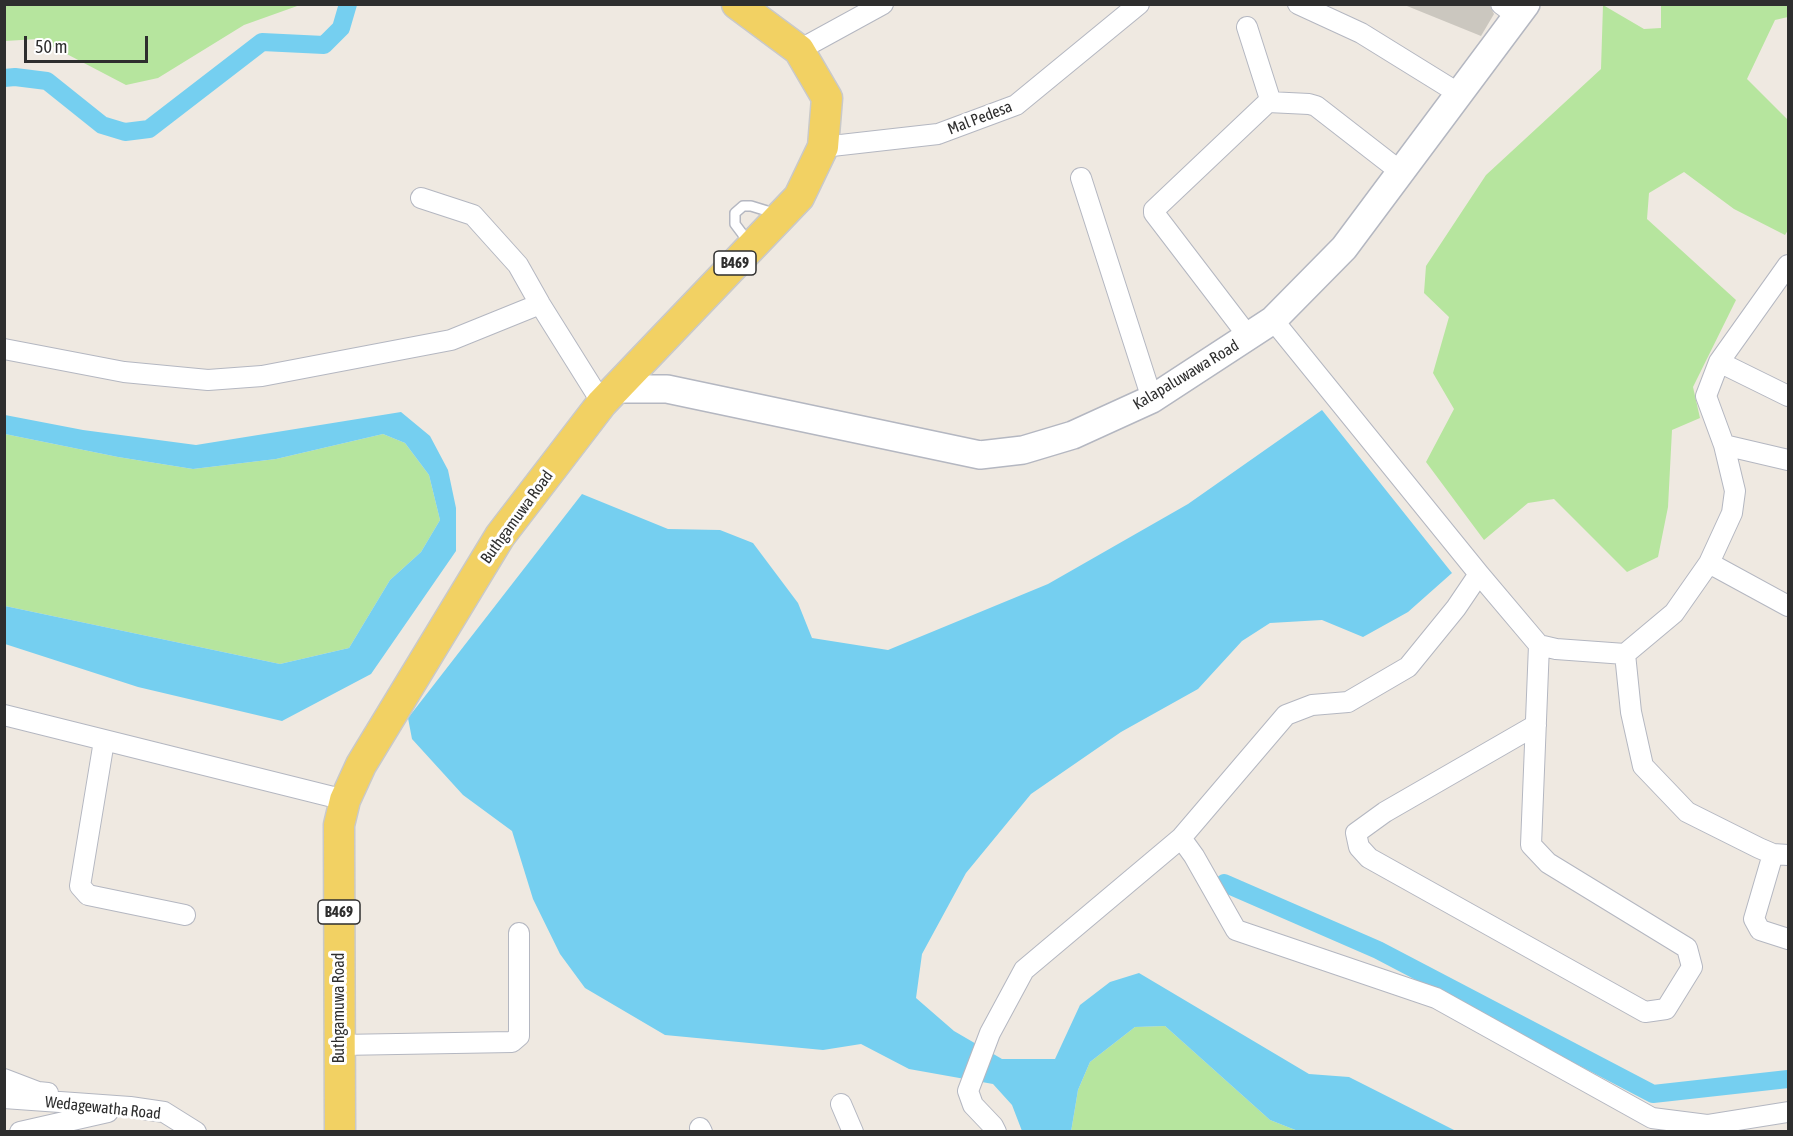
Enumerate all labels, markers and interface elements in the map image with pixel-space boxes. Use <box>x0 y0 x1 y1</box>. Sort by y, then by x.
scale bar <box>27 24 152 62</box>
text: 50 m <box>35 36 67 57</box>
street label: Mal Pedesa <box>945 97 1015 139</box>
road number: B469 <box>714 251 756 275</box>
street label: Kalapaluwawa Road <box>1130 336 1242 414</box>
street label: Buthgamuwa Road <box>477 467 557 567</box>
road number: B469 <box>318 900 360 924</box>
street label: Buthgamuwa Road <box>329 953 349 1063</box>
street label: Wedagewatha Road <box>44 1092 162 1124</box>

